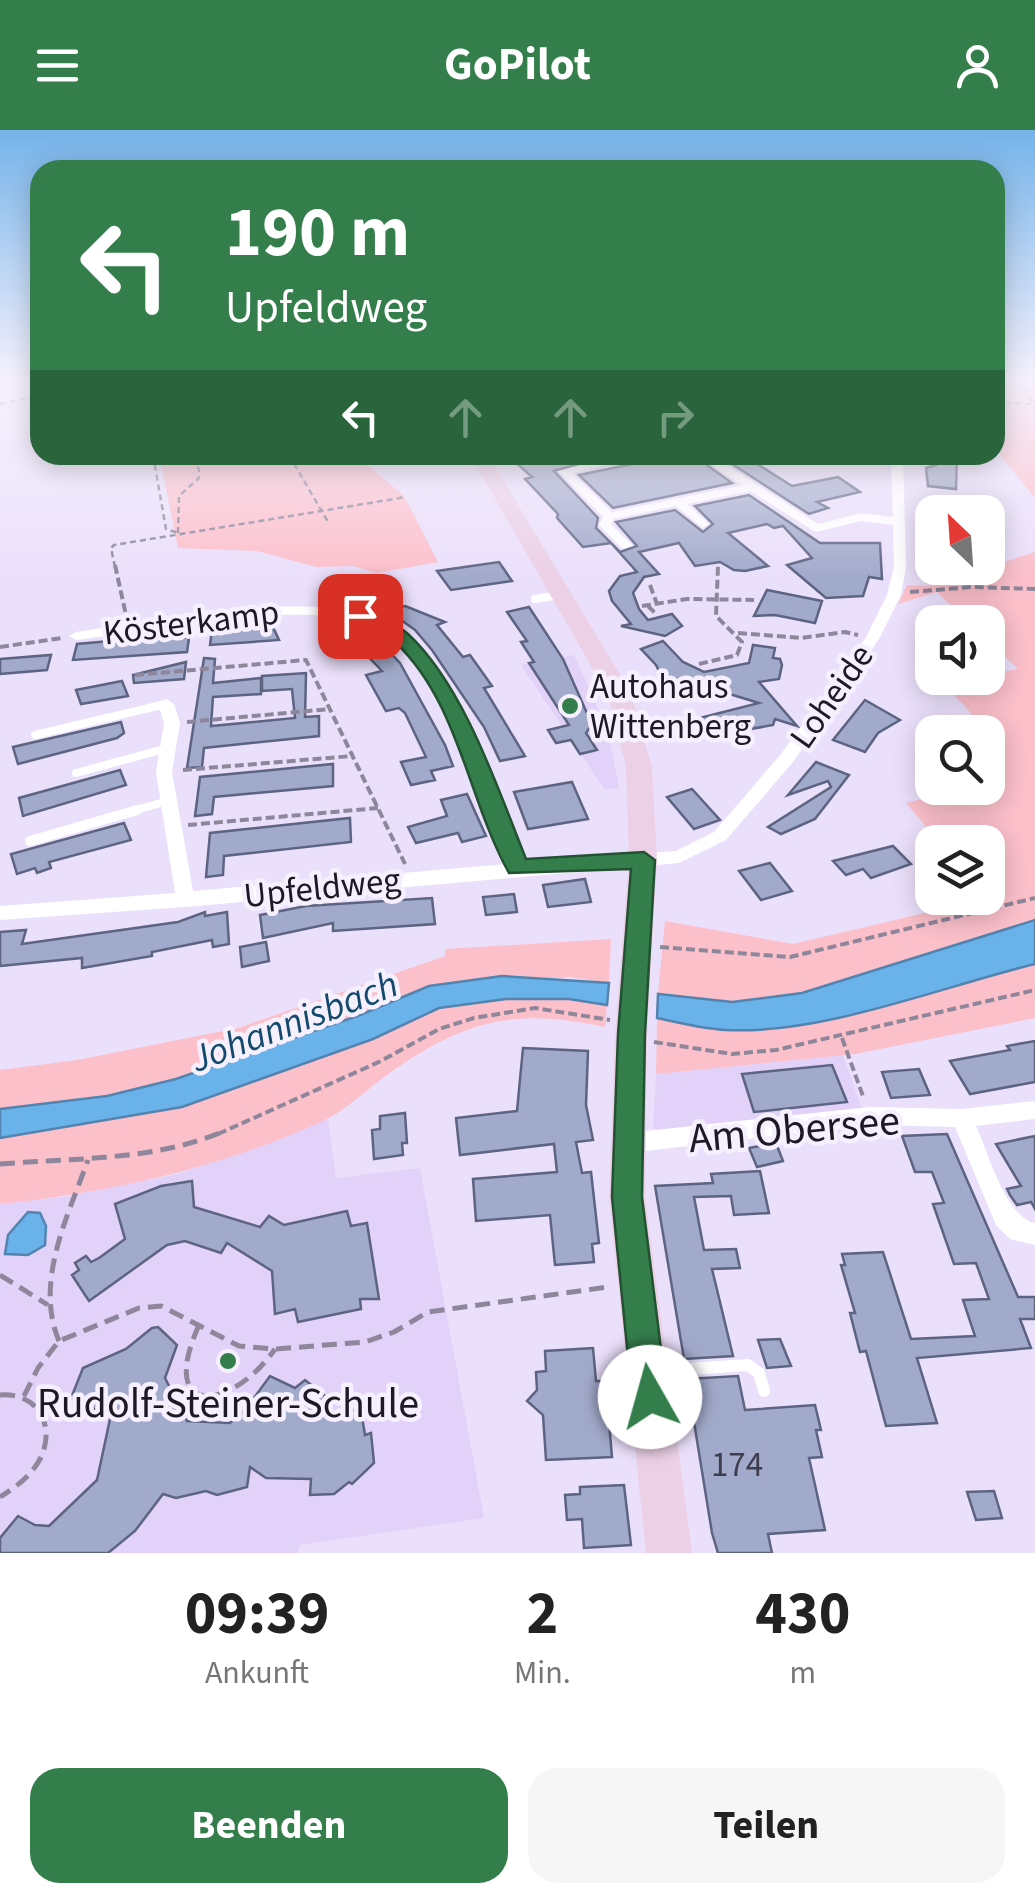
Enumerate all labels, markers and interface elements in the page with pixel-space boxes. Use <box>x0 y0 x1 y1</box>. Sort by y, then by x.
text: GoPilot <box>444 33 591 97</box>
icon: menu <box>30 38 85 93</box>
icon: person <box>950 38 1005 93</box>
text: 190 m <box>225 183 410 283</box>
icon: left <box>60 200 190 330</box>
text: Upfeldweg <box>225 276 427 340</box>
icon: left <box>333 390 388 445</box>
icon: ahead <box>438 390 493 445</box>
icon: ahead <box>543 390 598 445</box>
icon: right <box>648 390 703 445</box>
north arrow <box>915 495 1005 585</box>
map controls <box>915 495 1005 915</box>
pin <box>318 574 403 659</box>
street label: Kösterkamp <box>100 587 282 659</box>
icon: arrive <box>333 589 388 644</box>
button: sound <box>915 605 1005 695</box>
street label: Loheide <box>778 634 886 759</box>
place label: Autohaus Wittenberg <box>590 662 752 752</box>
marker: Autohaus Wittenberg <box>559 695 581 717</box>
button: search <box>915 715 1005 805</box>
button: layers <box>915 825 1005 915</box>
street label: Upfeldweg <box>241 855 403 921</box>
water label: Johannisbach <box>182 958 406 1087</box>
street label: Am Obersee <box>686 1091 902 1169</box>
position arrow <box>598 1345 702 1449</box>
marker: Rudolf-Steiner-Schule <box>217 1350 239 1372</box>
place label: Rudolf-Steiner-Schule <box>37 1374 419 1434</box>
house number: 174 <box>711 1440 763 1490</box>
text: 09:39 <box>185 1572 329 1657</box>
text: 2 <box>526 1572 558 1657</box>
text: 430 <box>755 1572 850 1657</box>
text: Ankunft <box>205 1650 309 1696</box>
text: Min. <box>514 1650 571 1696</box>
text: m <box>790 1650 816 1696</box>
button: Beenden <box>30 1768 508 1883</box>
button: Teilen <box>528 1768 1005 1883</box>

